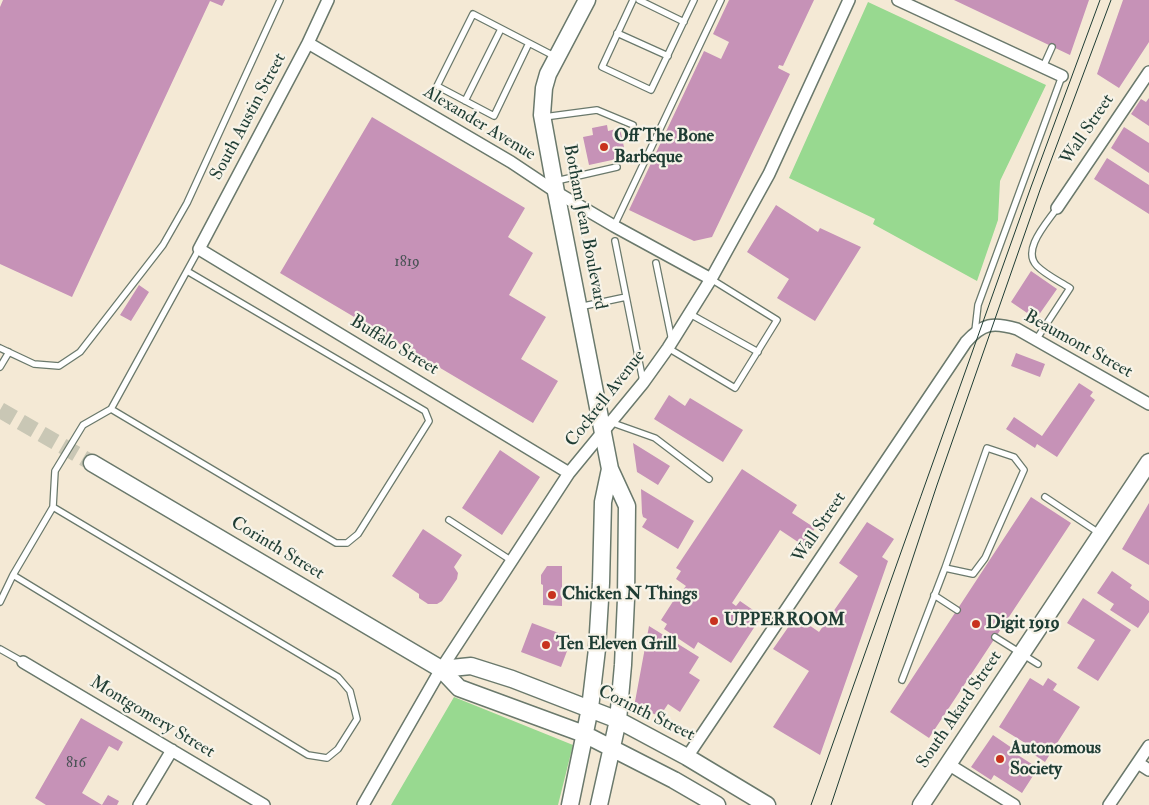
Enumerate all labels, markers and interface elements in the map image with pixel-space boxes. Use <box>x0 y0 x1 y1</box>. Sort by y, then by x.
street label: South Austin Street <box>206 50 292 184</box>
street label: Alexander Avenue <box>419 82 539 166</box>
street label: Wall Street <box>1057 91 1119 169</box>
place label: Off The Bone Barbeque <box>614 126 714 168</box>
marker: Off The Bone Barbeque <box>598 141 610 153</box>
street label: Botham Jean Boulevard <box>557 142 611 312</box>
house number: 1819 <box>394 254 420 272</box>
street label: Beaumont Street <box>1020 306 1136 384</box>
street label: Buffalo Street <box>346 311 442 381</box>
street label: Cockrell Avenue <box>561 346 651 452</box>
street label: Wall Street <box>789 489 851 567</box>
street label: Corinth Street <box>226 513 328 585</box>
place label: Chicken N Things <box>562 584 697 606</box>
marker: Chicken N Things <box>546 589 558 601</box>
place label: UPPERROOM <box>724 610 845 632</box>
place label: Digit 1919 <box>986 613 1060 635</box>
marker: UPPERROOM <box>708 615 720 627</box>
marker: Digit 1919 <box>970 618 982 630</box>
place label: Ten Eleven Grill <box>556 634 677 656</box>
marker: Ten Eleven Grill <box>540 639 552 651</box>
street label: South Akard Street <box>913 647 1007 773</box>
street label: Montgomery Street <box>86 672 218 764</box>
street label: Corinth Street <box>594 681 698 747</box>
place label: Autonomous Society <box>1010 738 1101 781</box>
marker: Autonomous Society <box>994 753 1006 765</box>
house number: 816 <box>66 755 86 773</box>

